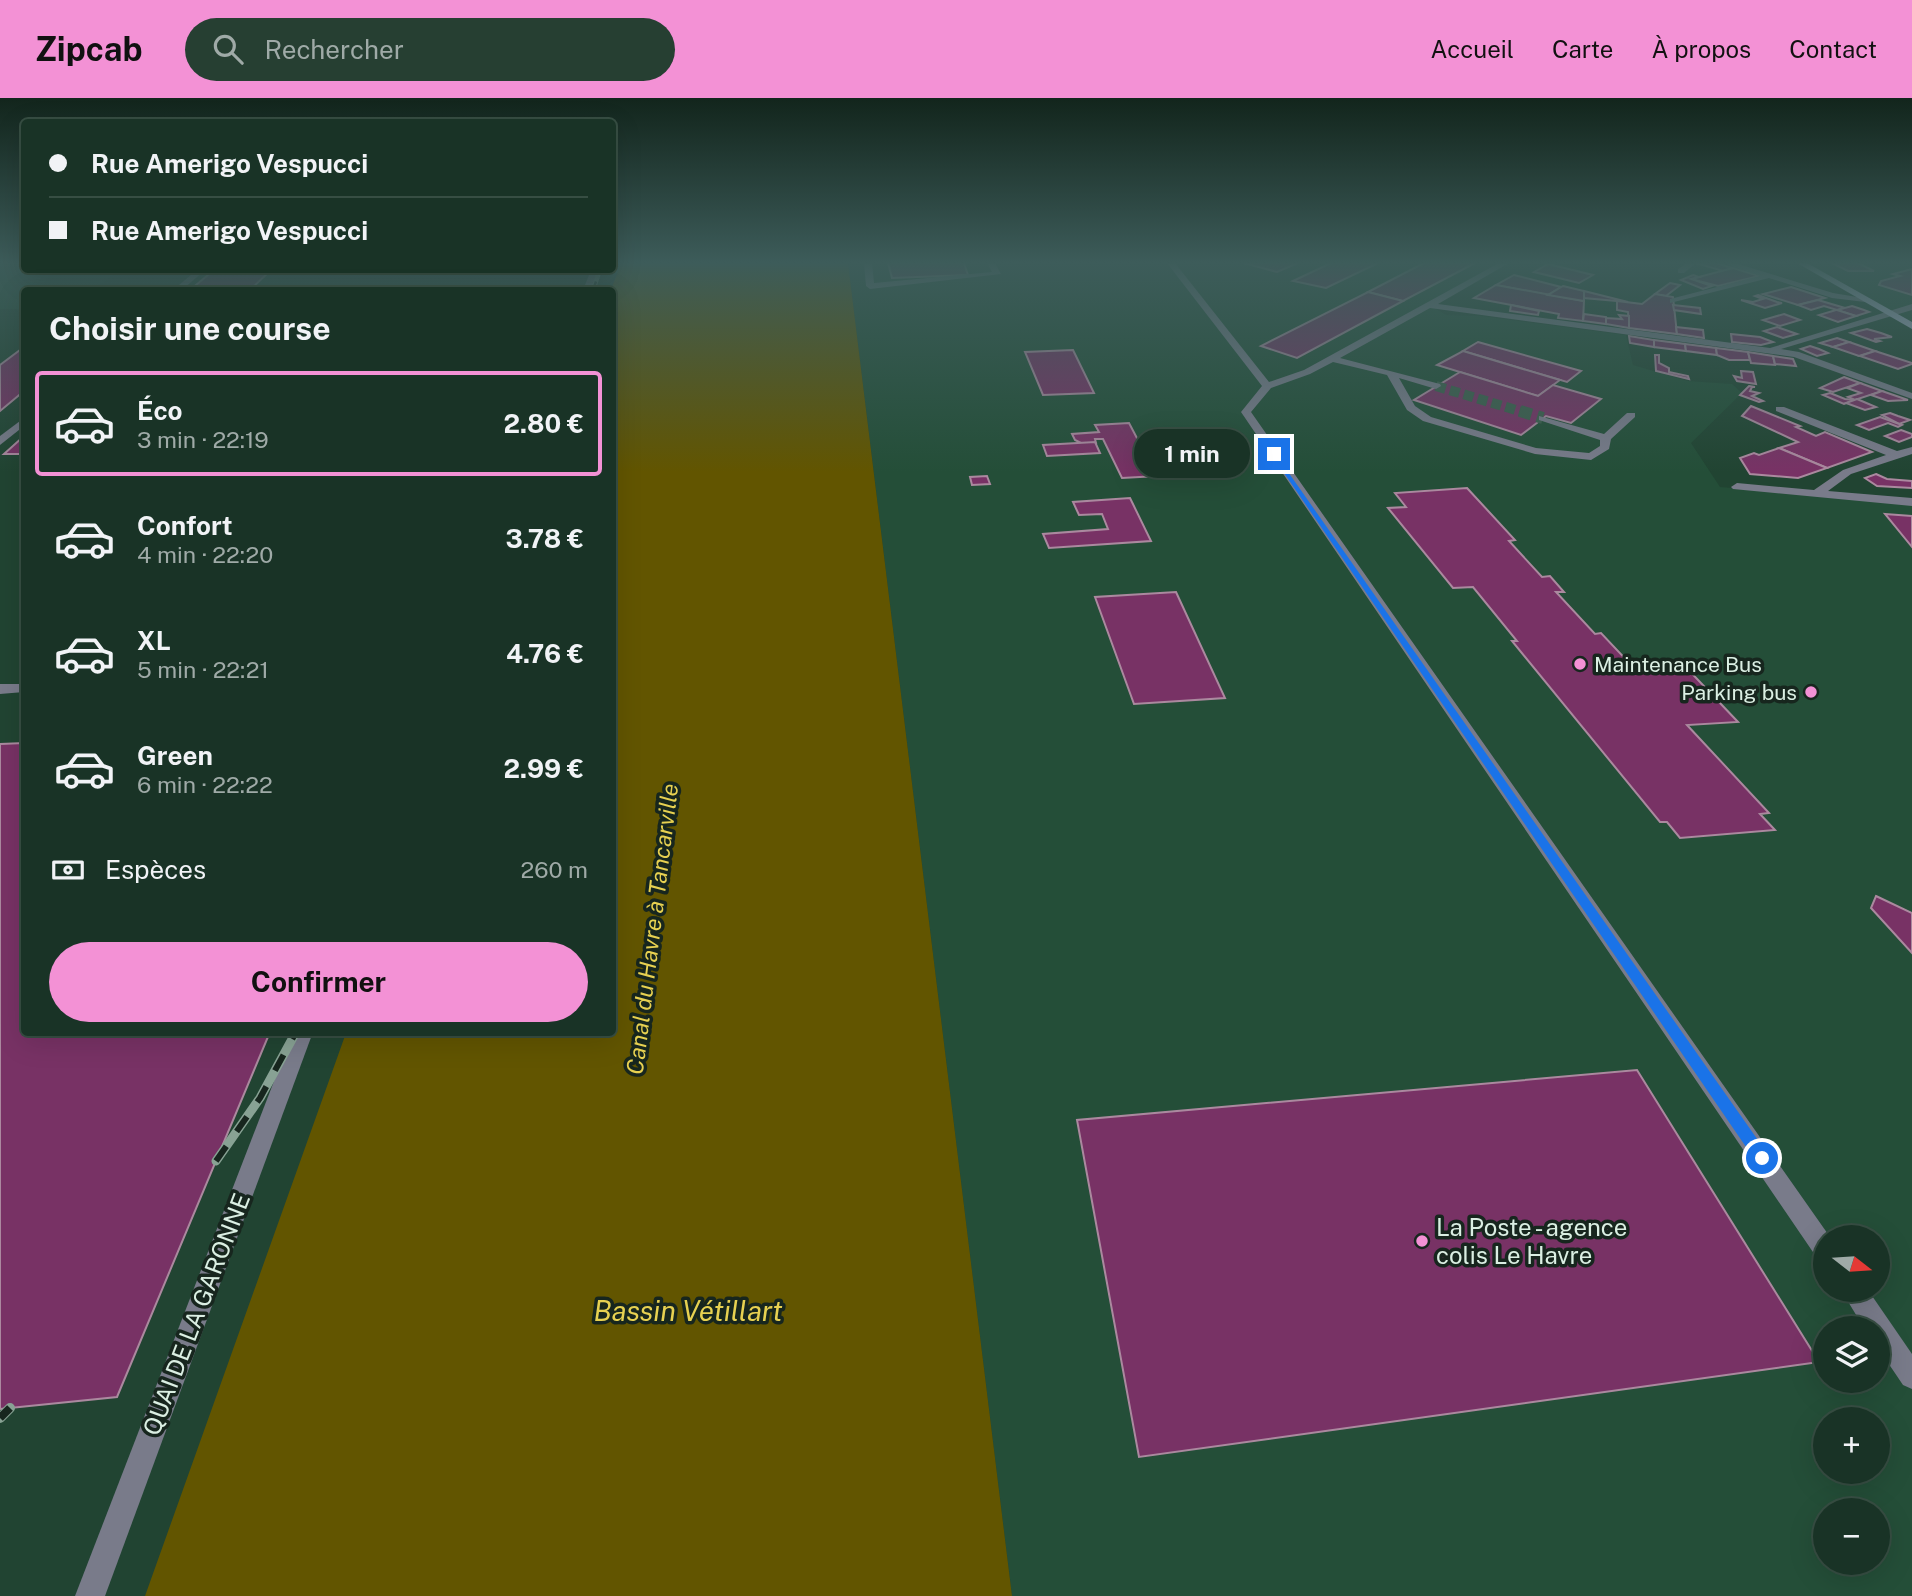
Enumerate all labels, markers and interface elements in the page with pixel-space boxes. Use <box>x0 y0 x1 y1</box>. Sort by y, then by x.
search box <box>185 18 675 81</box>
text: Zipcab <box>35 30 143 68</box>
icon: search <box>209 30 247 68</box>
text: Rechercher <box>265 34 404 65</box>
text: Accueil <box>1431 35 1514 63</box>
text: Carte <box>1552 35 1613 63</box>
text: À propos <box>1651 35 1751 63</box>
text: Contact <box>1789 35 1877 63</box>
text: Rue Amerigo Vespucci <box>91 148 368 179</box>
text: Rue Amerigo Vespucci <box>91 215 368 246</box>
text: Choisir une course <box>49 310 331 347</box>
icon: car <box>53 392 116 455</box>
text: Éco <box>137 395 183 426</box>
text: 2.80 € <box>504 408 584 439</box>
text: 3 min · 22:19 <box>137 426 269 453</box>
callout: 1 min <box>1134 430 1250 478</box>
route end <box>1258 438 1290 470</box>
text: 1 min <box>1164 440 1220 467</box>
icon: car <box>53 507 116 570</box>
text: Confort <box>137 510 233 541</box>
text: 3.78 € <box>506 523 584 554</box>
text: 4 min · 22:20 <box>137 541 273 568</box>
icon: car <box>53 622 116 685</box>
text: XL <box>137 625 171 656</box>
text: 4.76 € <box>506 638 584 669</box>
place label: Maintenance Bus <box>1594 652 1762 677</box>
text: 5 min · 22:21 <box>137 656 269 683</box>
marker: Maintenance Bus <box>1572 656 1588 672</box>
place label: Parking bus <box>1681 680 1797 705</box>
marker: Parking bus <box>1803 684 1819 700</box>
icon: car <box>53 737 116 800</box>
text: Green <box>137 740 213 771</box>
text: 2.99 € <box>503 753 584 784</box>
text: 6 min · 22:22 <box>137 771 273 798</box>
water label: Canal du Havre à Tancarville <box>621 782 683 1076</box>
icon: cash <box>49 851 87 889</box>
text: Espèces <box>105 854 206 885</box>
text: 260 m <box>521 856 588 883</box>
button: Confirmer <box>49 942 588 1022</box>
route start <box>1746 1142 1778 1174</box>
street label: QUAI DE LA GARONNE <box>137 1189 255 1439</box>
place label: La Poste - agence colis Le Havre <box>1436 1213 1627 1269</box>
north arrow <box>1813 1225 1890 1302</box>
map controls <box>1813 1225 1890 1575</box>
marker: La Poste - agence colis Le Havre <box>1414 1233 1430 1249</box>
water label: Bassin Vétillart <box>593 1294 783 1327</box>
button: layers <box>1813 1316 1890 1393</box>
button: + <box>1813 1407 1890 1484</box>
button: − <box>1813 1498 1890 1575</box>

